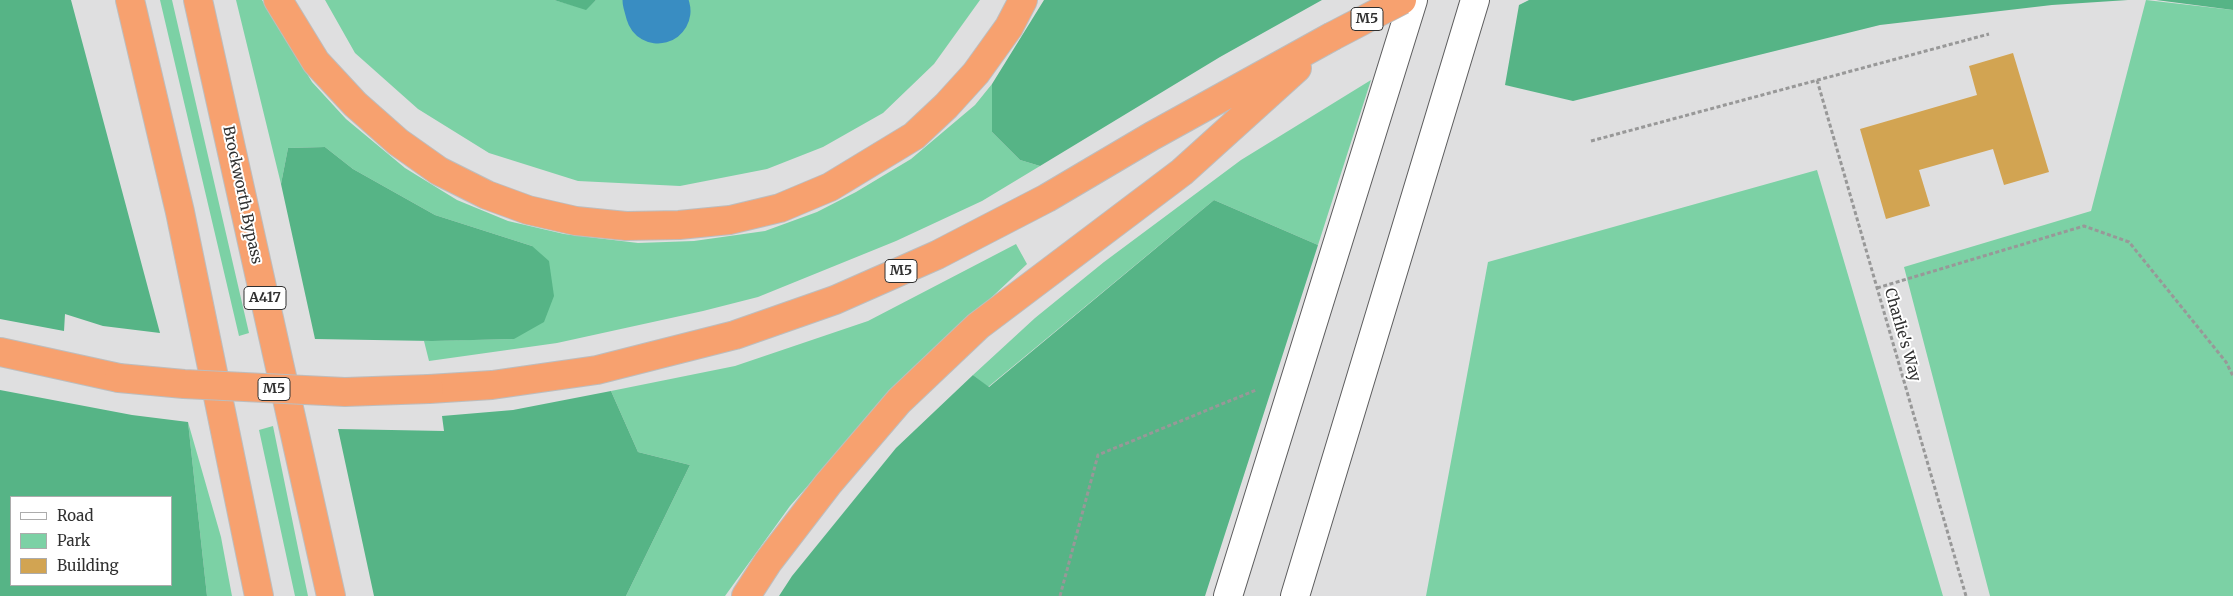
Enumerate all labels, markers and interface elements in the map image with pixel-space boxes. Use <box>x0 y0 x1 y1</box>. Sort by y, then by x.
road number: M5 <box>1351 8 1383 30</box>
street label: Brockworth Bypass <box>219 124 265 266</box>
road number: M5 <box>885 260 917 282</box>
road number: A417 <box>244 286 286 310</box>
street label: Charlie's Way <box>1880 286 1924 384</box>
road number: M5 <box>258 378 290 400</box>
legend <box>10 496 172 586</box>
text: Road <box>57 506 93 525</box>
text: Park <box>57 531 90 550</box>
text: Building <box>57 556 119 575</box>

